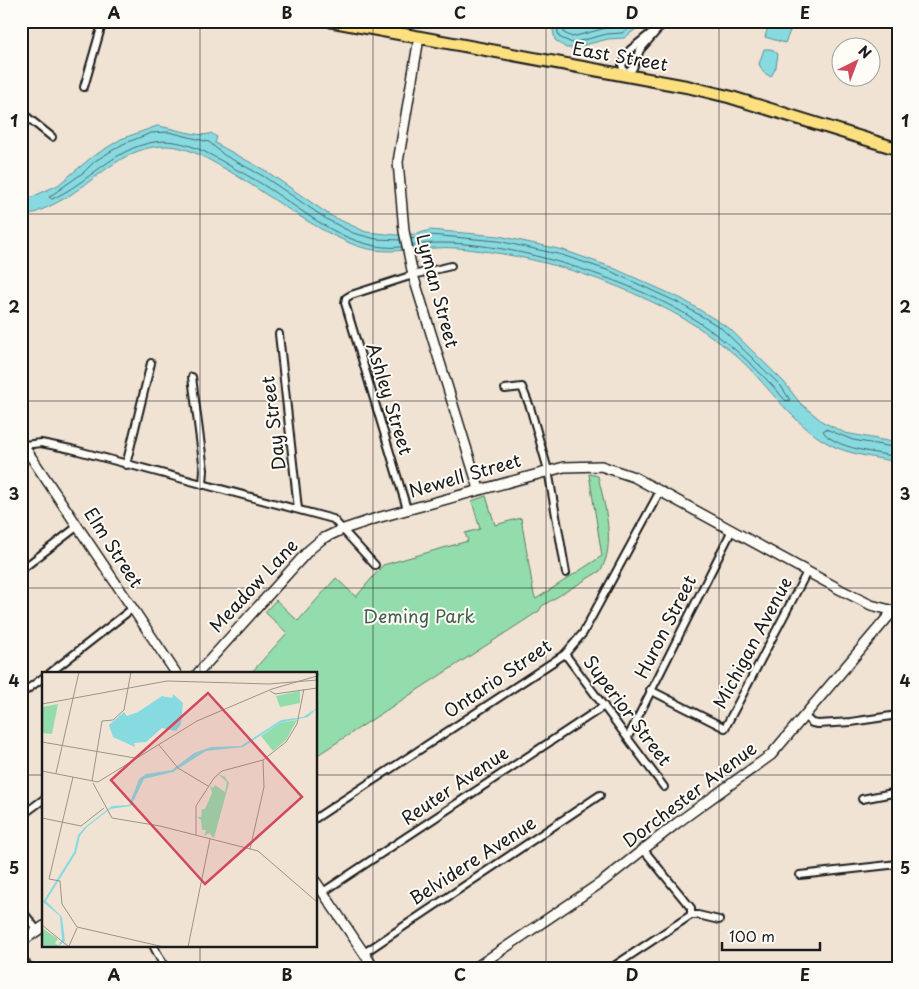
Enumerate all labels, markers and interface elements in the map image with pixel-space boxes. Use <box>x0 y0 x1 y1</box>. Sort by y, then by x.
text: A <box>108 0 121 24</box>
text: B <box>282 0 293 24</box>
text: C <box>454 0 466 24</box>
text: D <box>626 0 638 24</box>
text: E <box>800 0 810 24</box>
street label: East Street <box>570 34 670 77</box>
north arrow <box>832 38 882 88</box>
text: N <box>854 40 876 63</box>
text: 1 <box>10 108 18 132</box>
text: 1 <box>901 108 909 132</box>
street label: Lyman Street <box>410 231 467 351</box>
text: 2 <box>8 294 20 318</box>
text: 2 <box>899 294 911 318</box>
street label: Ashley Street <box>361 339 420 458</box>
street label: Day Street <box>253 375 292 472</box>
street label: Newell Street <box>405 446 524 503</box>
text: 3 <box>9 481 19 505</box>
text: 3 <box>900 481 910 505</box>
street label: Elm Street <box>78 502 150 593</box>
street label: Meadow Lane <box>202 532 304 638</box>
street label: Huron Street <box>627 570 702 683</box>
street label: Michigan Avenue <box>706 572 798 713</box>
park label: Deming Park <box>363 602 475 629</box>
street label: Ontario Street <box>438 632 556 724</box>
street label: Superior Street <box>578 649 679 771</box>
text: 4 <box>9 668 20 692</box>
text: 4 <box>900 668 911 692</box>
inset map <box>42 672 318 946</box>
street label: Dorchester Avenue <box>616 734 762 853</box>
street label: Reuter Avenue <box>395 739 513 831</box>
street label: Belvidere Avenue <box>404 809 541 911</box>
text: 5 <box>9 855 19 879</box>
text: 5 <box>900 855 910 879</box>
scale bar <box>722 919 819 951</box>
text: 100 m <box>729 924 775 947</box>
text: A <box>108 962 121 986</box>
text: B <box>282 962 293 986</box>
text: C <box>454 962 466 986</box>
text: D <box>626 962 638 986</box>
text: E <box>800 962 810 986</box>

